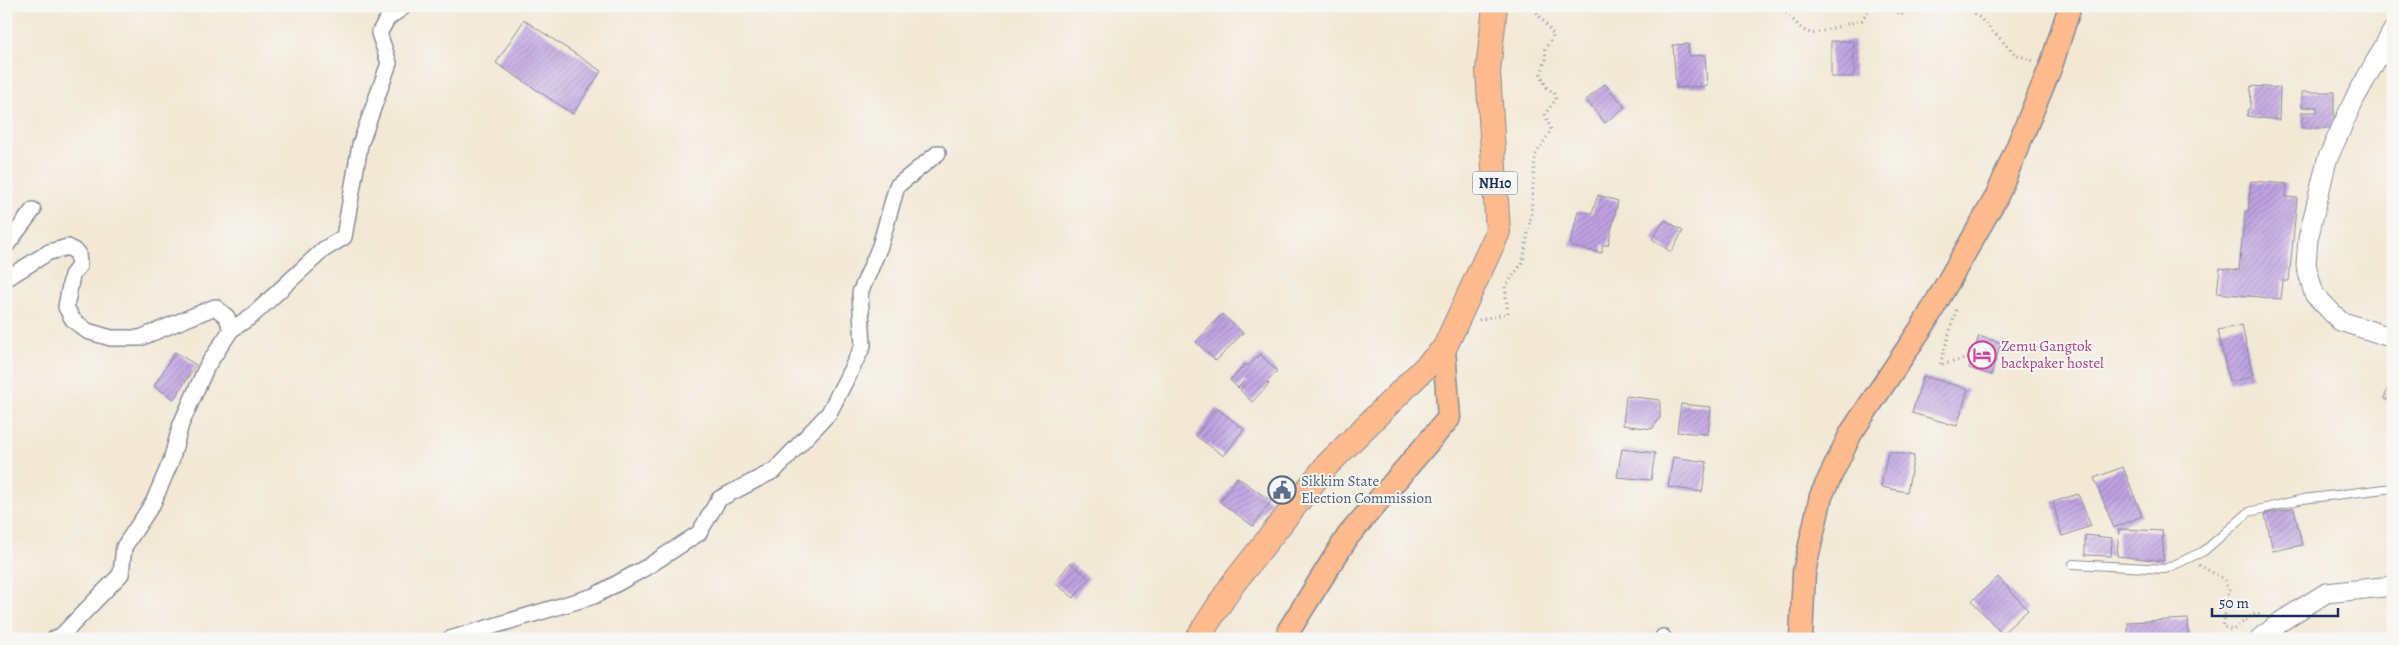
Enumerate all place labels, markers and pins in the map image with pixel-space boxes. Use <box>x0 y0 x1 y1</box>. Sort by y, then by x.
place label: Zemu Gangtok backpaker hostel <box>2001 336 2104 373</box>
hotel icon: Zemu Gangtok backpaker hostel <box>1967 340 1997 370</box>
place label: Sikkim State Election Commission <box>1301 471 1432 508</box>
public building icon: Sikkim State Election Commission <box>1267 475 1297 505</box>

